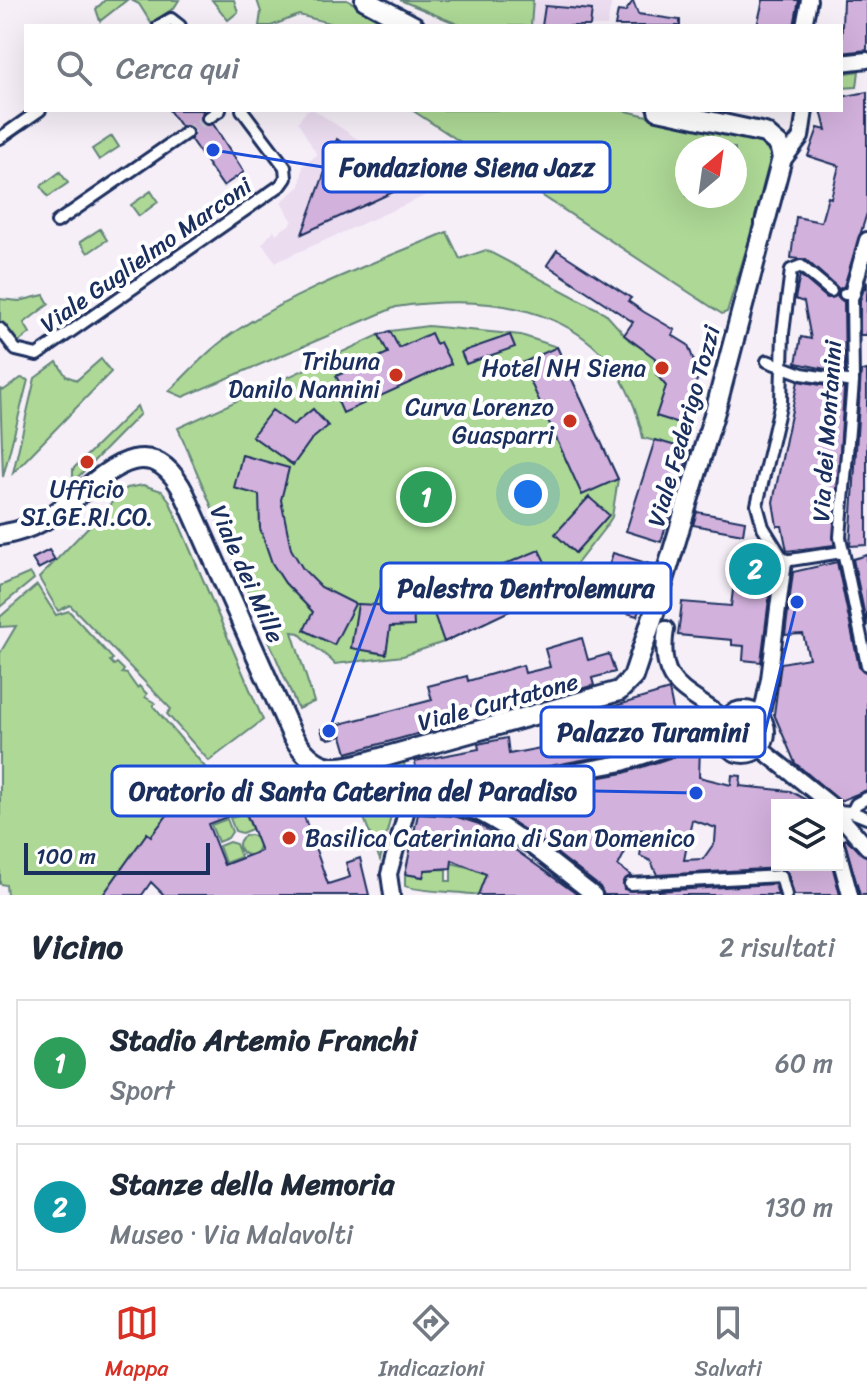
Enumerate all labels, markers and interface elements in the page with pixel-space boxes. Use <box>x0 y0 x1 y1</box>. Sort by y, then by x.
search box <box>24 24 843 112</box>
text: Cerca qui <box>116 41 239 95</box>
icon: search <box>52 46 96 90</box>
north arrow <box>675 136 747 208</box>
callout: Fondazione Siena Jazz <box>323 142 610 192</box>
text: Fondazione Siena Jazz <box>338 144 596 190</box>
street label: Viale Guglielmo Marconi <box>31 165 262 344</box>
street label: Viale Federigo Tozzi <box>635 320 733 532</box>
street label: Via dei Montanini <box>800 337 854 523</box>
place label: Tribuna Danilo Nannini <box>228 340 380 410</box>
place label: Hotel NH Siena <box>482 347 646 389</box>
marker: Hotel NH Siena <box>653 359 671 377</box>
marker: Tribuna Danilo Nannini <box>387 366 405 384</box>
place label: Curva Lorenzo Guasparri <box>405 386 555 456</box>
marker: Curva Lorenzo Guasparri <box>561 412 579 430</box>
marker: Ufficio SI.GE.RI.CO. <box>78 453 96 471</box>
pin: 1 <box>400 467 452 527</box>
place label: Ufficio SI.GE.RI.CO. <box>21 468 153 538</box>
your location <box>508 474 548 514</box>
street label: Viale dei Mille <box>198 498 296 650</box>
pin: 2 <box>729 539 781 599</box>
callout: Palestra Dentrolemura <box>381 563 671 613</box>
text: Palestra Dentrolemura <box>397 565 656 611</box>
street label: Viale Curtatone <box>413 660 583 744</box>
callout: Palazzo Turamini <box>541 707 765 757</box>
text: Palazzo Turamini <box>557 709 751 755</box>
callout: Oratorio di Santa Caterina del Paradiso <box>112 766 594 816</box>
text: Oratorio di Santa Caterina del Paradiso <box>129 768 578 814</box>
map controls <box>771 799 843 871</box>
button: layers <box>771 799 843 871</box>
place label: Basilica Cateriniana di San Domenico <box>305 817 695 859</box>
marker: Basilica Cateriniana di San Domenico <box>280 829 298 847</box>
text: 100 m <box>36 837 96 876</box>
scale bar <box>24 839 210 875</box>
text: Vicino <box>32 917 123 977</box>
text: 2 risultati <box>719 924 835 970</box>
text: Stadio Artemio Franchi <box>110 1013 417 1067</box>
text: 1 <box>54 1040 66 1086</box>
text: 60 m <box>775 1040 833 1086</box>
text: Sport <box>110 1067 174 1113</box>
text: Stanze della Memoria <box>110 1157 394 1211</box>
text: 2 <box>52 1184 68 1230</box>
text: 130 m <box>764 1184 833 1230</box>
text: Museo · Via Malavolti <box>110 1211 353 1257</box>
tab: Mappa <box>105 1301 168 1388</box>
tab: Indicazioni <box>379 1301 484 1388</box>
tab: Salvati <box>695 1301 762 1388</box>

